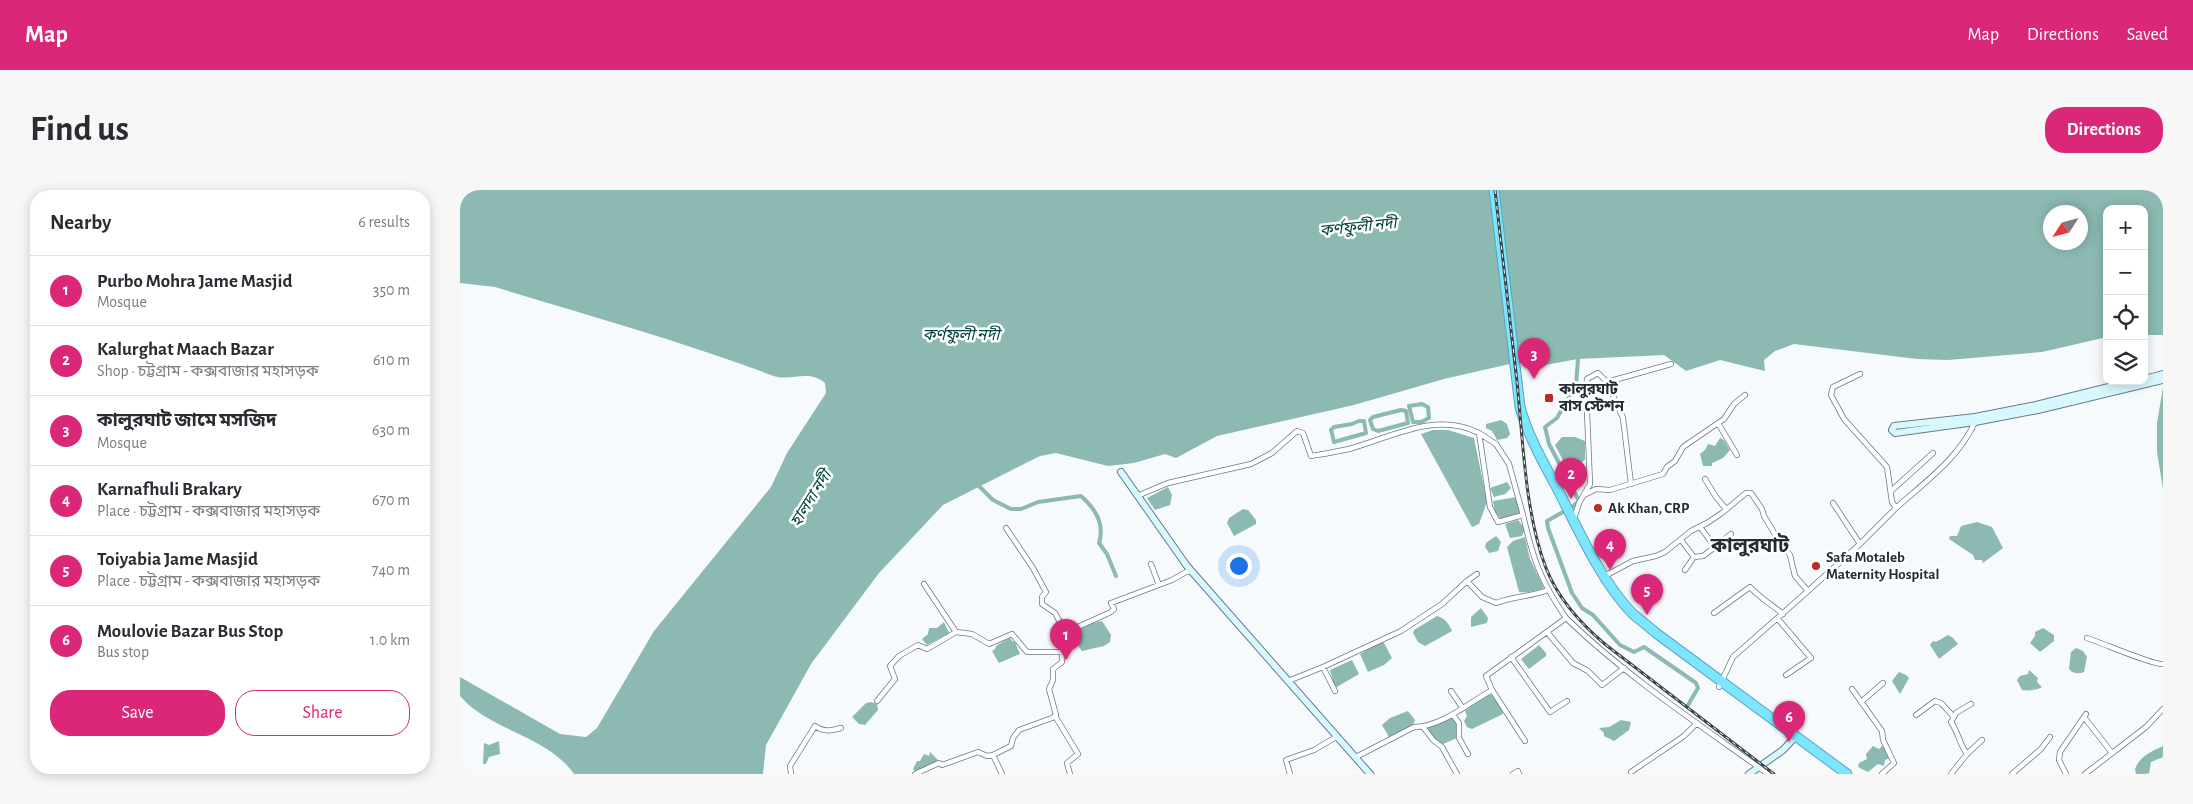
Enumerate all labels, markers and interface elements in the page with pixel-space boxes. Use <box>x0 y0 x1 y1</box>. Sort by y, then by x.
text: Map <box>25 23 68 47</box>
text: Map <box>1968 26 1999 44</box>
text: Directions <box>2027 26 2099 44</box>
text: Saved <box>2127 26 2168 44</box>
button: Directions <box>2045 107 2163 153</box>
text: Find us <box>30 112 129 147</box>
north arrow <box>2043 205 2088 250</box>
map controls <box>2103 205 2148 385</box>
button: + <box>2103 205 2148 250</box>
text: Nearby <box>50 212 111 233</box>
water label: কর্ণফুলী নদী <box>1319 213 1400 240</box>
text: 6 results <box>358 214 410 230</box>
button: − <box>2103 250 2148 295</box>
text: Purbo Mohra Jame Masjid <box>97 272 293 291</box>
text: 1 <box>63 282 69 298</box>
text: 350 m <box>373 282 410 298</box>
text: Mosque <box>97 294 147 310</box>
button: locate <box>2103 295 2148 340</box>
water label: কর্ণফুলী নদী <box>922 325 1002 344</box>
pin: 3 <box>1518 338 1550 379</box>
text: Kalurghat Maach Bazar <box>97 340 274 359</box>
button: layers <box>2103 340 2148 385</box>
text: 2 <box>62 352 70 368</box>
text: 610 m <box>373 352 410 368</box>
text: Shop · চট্টগ্রাম - কক্সবাজার মহাসড়ক <box>97 363 319 379</box>
place label: কালুরঘাট বাস স্টেশন <box>1558 380 1625 414</box>
marker: কালুরঘাট বাস স্টেশন <box>1543 392 1555 404</box>
text: কালুরঘাট জামে মসজিদ <box>97 411 277 430</box>
text: 3 <box>63 422 69 438</box>
text: 630 m <box>372 422 410 438</box>
text: Mosque <box>97 435 147 451</box>
pin: 2 <box>1555 458 1587 499</box>
water label: হালদা নদী <box>786 464 836 529</box>
text: Karnafhuli Brakary <box>97 480 242 499</box>
text: 4 <box>62 492 70 508</box>
text: 670 m <box>372 492 410 508</box>
place label: Ak Khan, CRP <box>1608 501 1690 516</box>
marker: Ak Khan, CRP <box>1592 502 1604 514</box>
text: Place · চট্টগ্রাম - কক্সবাজার মহাসড়ক <box>97 503 320 519</box>
pin: 4 <box>1594 529 1626 570</box>
district label: কালুরঘাট <box>1710 533 1790 557</box>
text: Toiyabia Jame Masjid <box>97 550 258 569</box>
place label: Safa Motaleb Maternity Hospital <box>1826 550 1939 582</box>
your location <box>1226 553 1252 579</box>
marker: Safa Motaleb Maternity Hospital <box>1810 560 1822 572</box>
text: 5 <box>63 562 69 578</box>
text: 740 m <box>372 562 410 578</box>
text: Place · চট্টগ্রাম - কক্সবাজার মহাসড়ক <box>97 573 320 589</box>
pin: 5 <box>1631 574 1663 615</box>
pin: 1 <box>1050 619 1082 660</box>
text: Moulovie Bazar Bus Stop <box>97 622 283 641</box>
text: 6 <box>62 632 70 648</box>
text: 1.0 km <box>370 632 410 648</box>
text: Bus stop <box>97 644 149 660</box>
button: Save <box>50 690 225 736</box>
button: Share <box>235 690 410 736</box>
pin: 6 <box>1773 701 1805 742</box>

